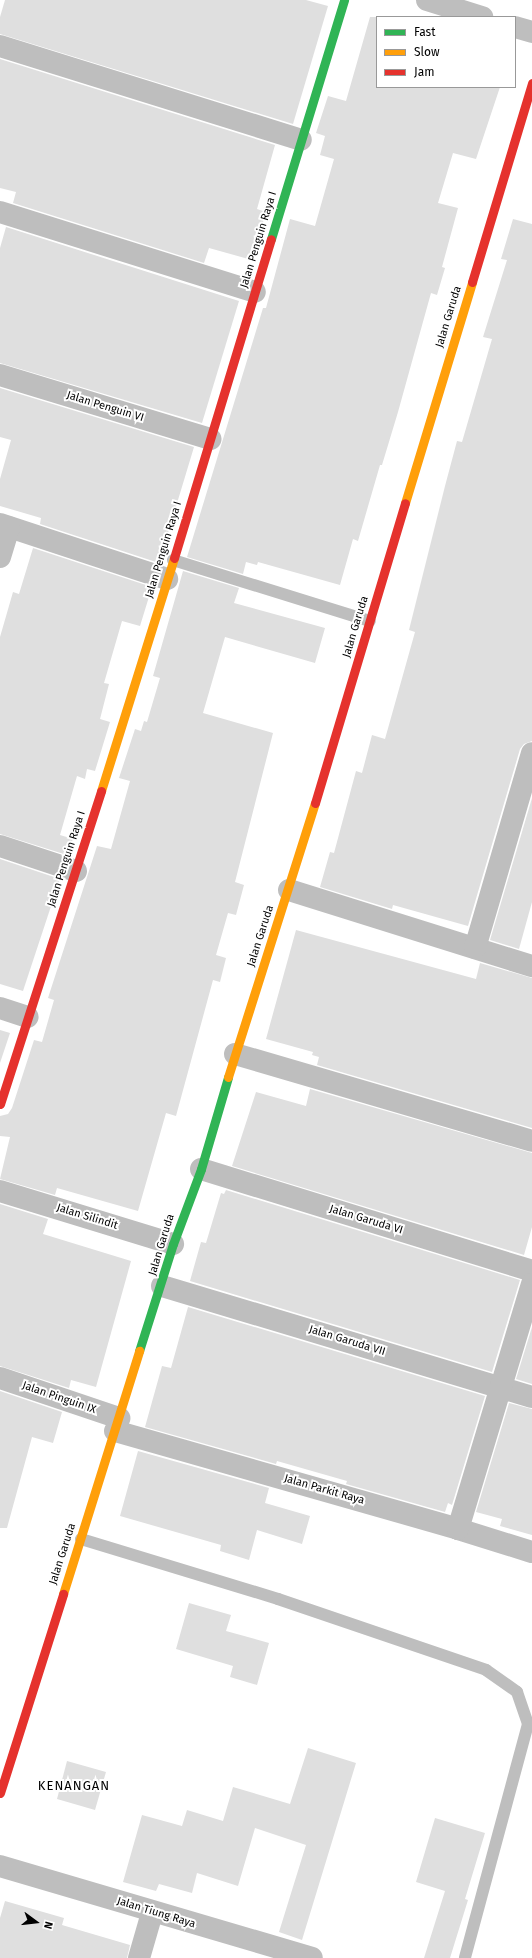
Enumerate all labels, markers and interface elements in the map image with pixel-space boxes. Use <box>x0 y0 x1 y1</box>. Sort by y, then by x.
legend <box>376 16 516 88</box>
text: Fast <box>414 25 436 39</box>
text: Slow <box>414 45 440 59</box>
text: Jam <box>414 65 434 79</box>
street label: Jalan Penguin Raya I <box>238 190 280 290</box>
street label: Jalan Garuda <box>433 285 465 349</box>
street label: Jalan Penguin VI <box>65 389 145 425</box>
street label: Jalan Penguin Raya I <box>143 500 185 600</box>
street label: Jalan Garuda <box>340 595 372 659</box>
street label: Jalan Penguin Raya I <box>45 809 89 909</box>
street label: Jalan Garuda <box>245 904 277 968</box>
street label: Jalan Silindit <box>55 1201 119 1233</box>
street label: Jalan Garuda VI <box>328 1203 404 1237</box>
street label: Jalan Garuda <box>146 1213 178 1277</box>
street label: Jalan Garuda VII <box>307 1323 387 1359</box>
street label: Jalan Pinguin IX <box>20 1379 98 1417</box>
street label: Jalan Parkit Raya <box>282 1472 366 1508</box>
street label: Jalan Garuda <box>47 1522 79 1586</box>
district label: KENANGAN <box>38 1778 110 1794</box>
street label: Jalan Tiung Raya <box>115 1895 197 1931</box>
north arrow <box>16 1902 56 1942</box>
text: N <box>41 1920 55 1930</box>

